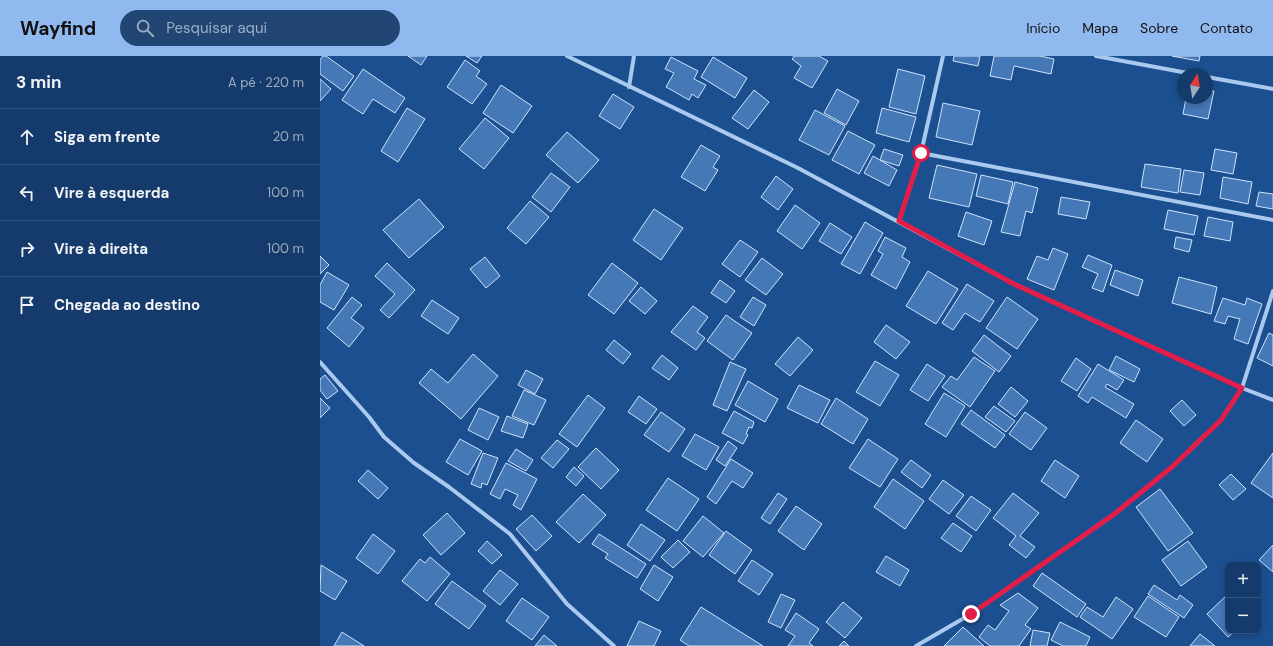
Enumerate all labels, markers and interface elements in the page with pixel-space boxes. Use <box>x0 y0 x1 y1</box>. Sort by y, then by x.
search box <box>120 10 400 46</box>
text: Wayfind <box>20 16 96 41</box>
icon: search <box>134 17 156 39</box>
text: Pesquisar aqui <box>166 18 267 38</box>
text: Início <box>1026 19 1060 37</box>
text: Mapa <box>1082 19 1118 37</box>
text: Sobre <box>1140 19 1178 37</box>
text: Contato <box>1200 19 1253 37</box>
north arrow <box>1177 68 1213 104</box>
text: 3 min <box>16 71 61 93</box>
text: A pé · 220 m <box>228 74 304 91</box>
icon: ahead <box>16 126 38 148</box>
text: Siga em frente <box>54 127 160 147</box>
text: 20 m <box>273 128 304 145</box>
route start <box>912 144 930 162</box>
icon: left <box>16 182 38 204</box>
text: Vire à esquerda <box>54 183 169 203</box>
text: 100 m <box>267 184 304 201</box>
icon: right <box>16 238 38 260</box>
text: Vire à direita <box>54 239 148 259</box>
text: 100 m <box>267 240 304 257</box>
icon: arrive <box>16 294 38 316</box>
text: Chegada ao destino <box>54 295 200 315</box>
map controls <box>1225 562 1261 634</box>
button: + <box>1225 562 1261 598</box>
button: − <box>1225 598 1261 634</box>
route end <box>962 605 980 623</box>

